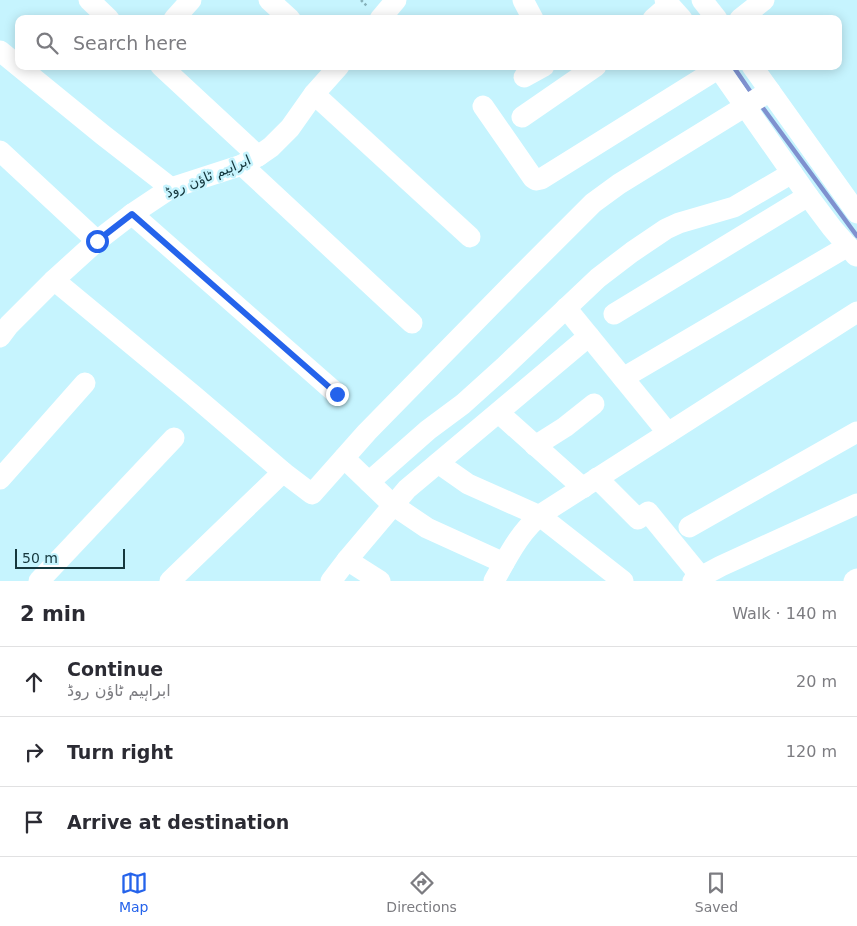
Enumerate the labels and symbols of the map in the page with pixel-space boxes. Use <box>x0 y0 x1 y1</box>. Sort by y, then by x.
street label: ابراہیم ٹاؤن روڈ <box>163 152 254 202</box>
route start <box>86 230 109 253</box>
route end <box>326 383 349 406</box>
scale bar <box>15 546 125 569</box>

